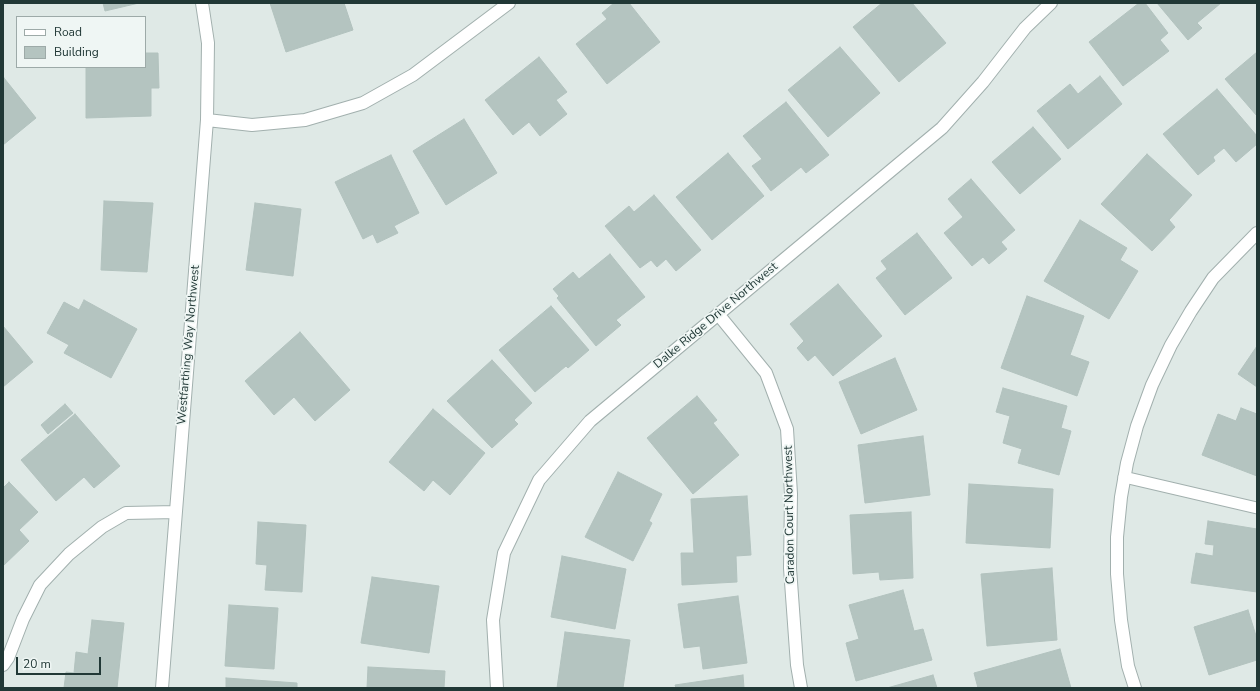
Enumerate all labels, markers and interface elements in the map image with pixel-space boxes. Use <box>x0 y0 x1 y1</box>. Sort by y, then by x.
legend <box>16 16 146 68</box>
text: Road <box>54 24 82 40</box>
text: Building <box>54 44 99 60</box>
street label: Dalke Ridge Drive Northwest <box>651 260 781 372</box>
street label: Westfarthing Way Northwest <box>175 265 203 425</box>
street label: Caradon Court Northwest <box>782 445 798 585</box>
scale bar <box>18 649 103 675</box>
text: 20 m <box>23 656 51 672</box>

